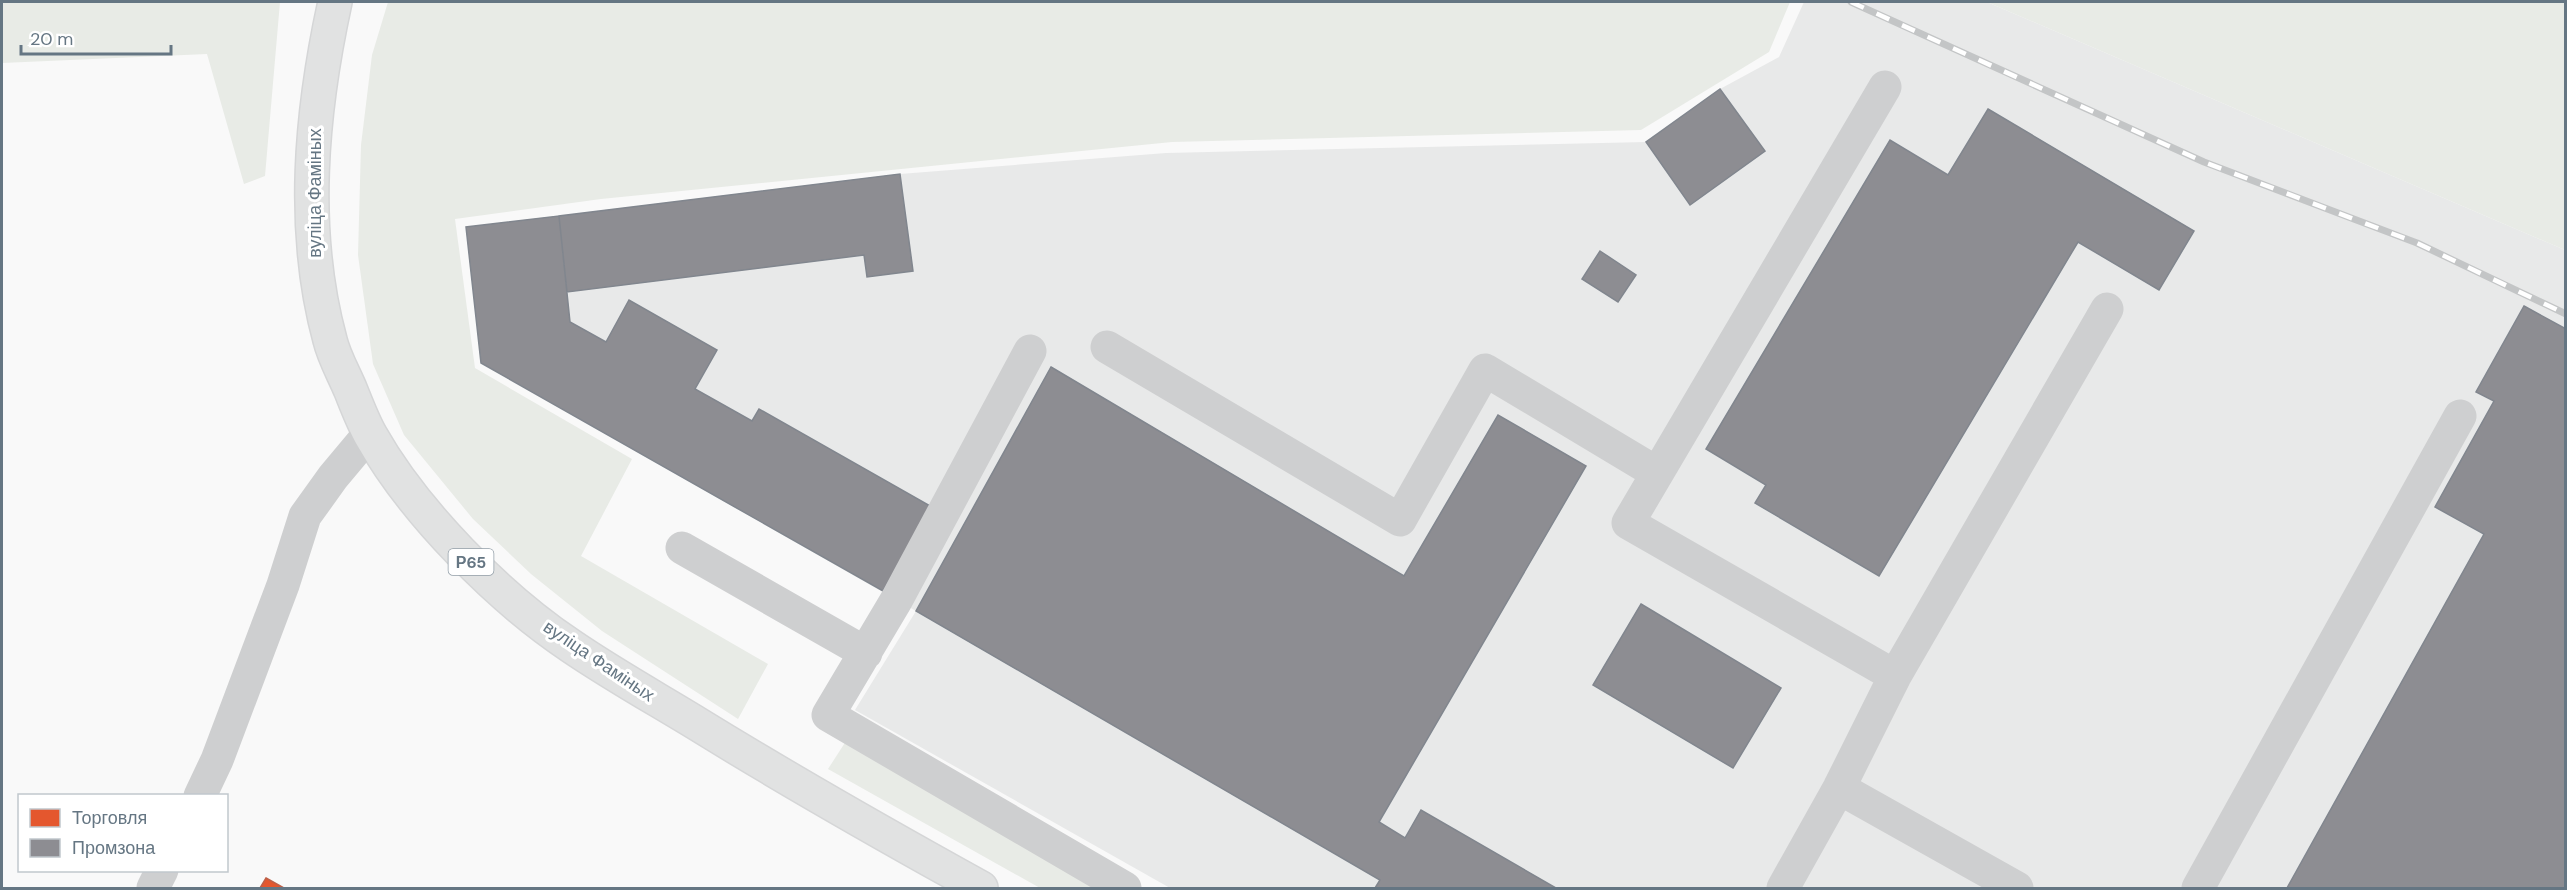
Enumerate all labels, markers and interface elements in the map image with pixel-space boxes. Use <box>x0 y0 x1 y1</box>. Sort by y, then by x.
scale bar <box>21 18 171 56</box>
text: 20 m <box>30 27 73 51</box>
street label: вуліца Фаміных <box>303 128 327 258</box>
road number: Р65 <box>448 549 494 575</box>
street label: вуліца Фаміных <box>539 615 659 707</box>
legend <box>18 794 228 872</box>
text: Торговля <box>72 806 147 830</box>
text: Промзона <box>72 836 156 860</box>

